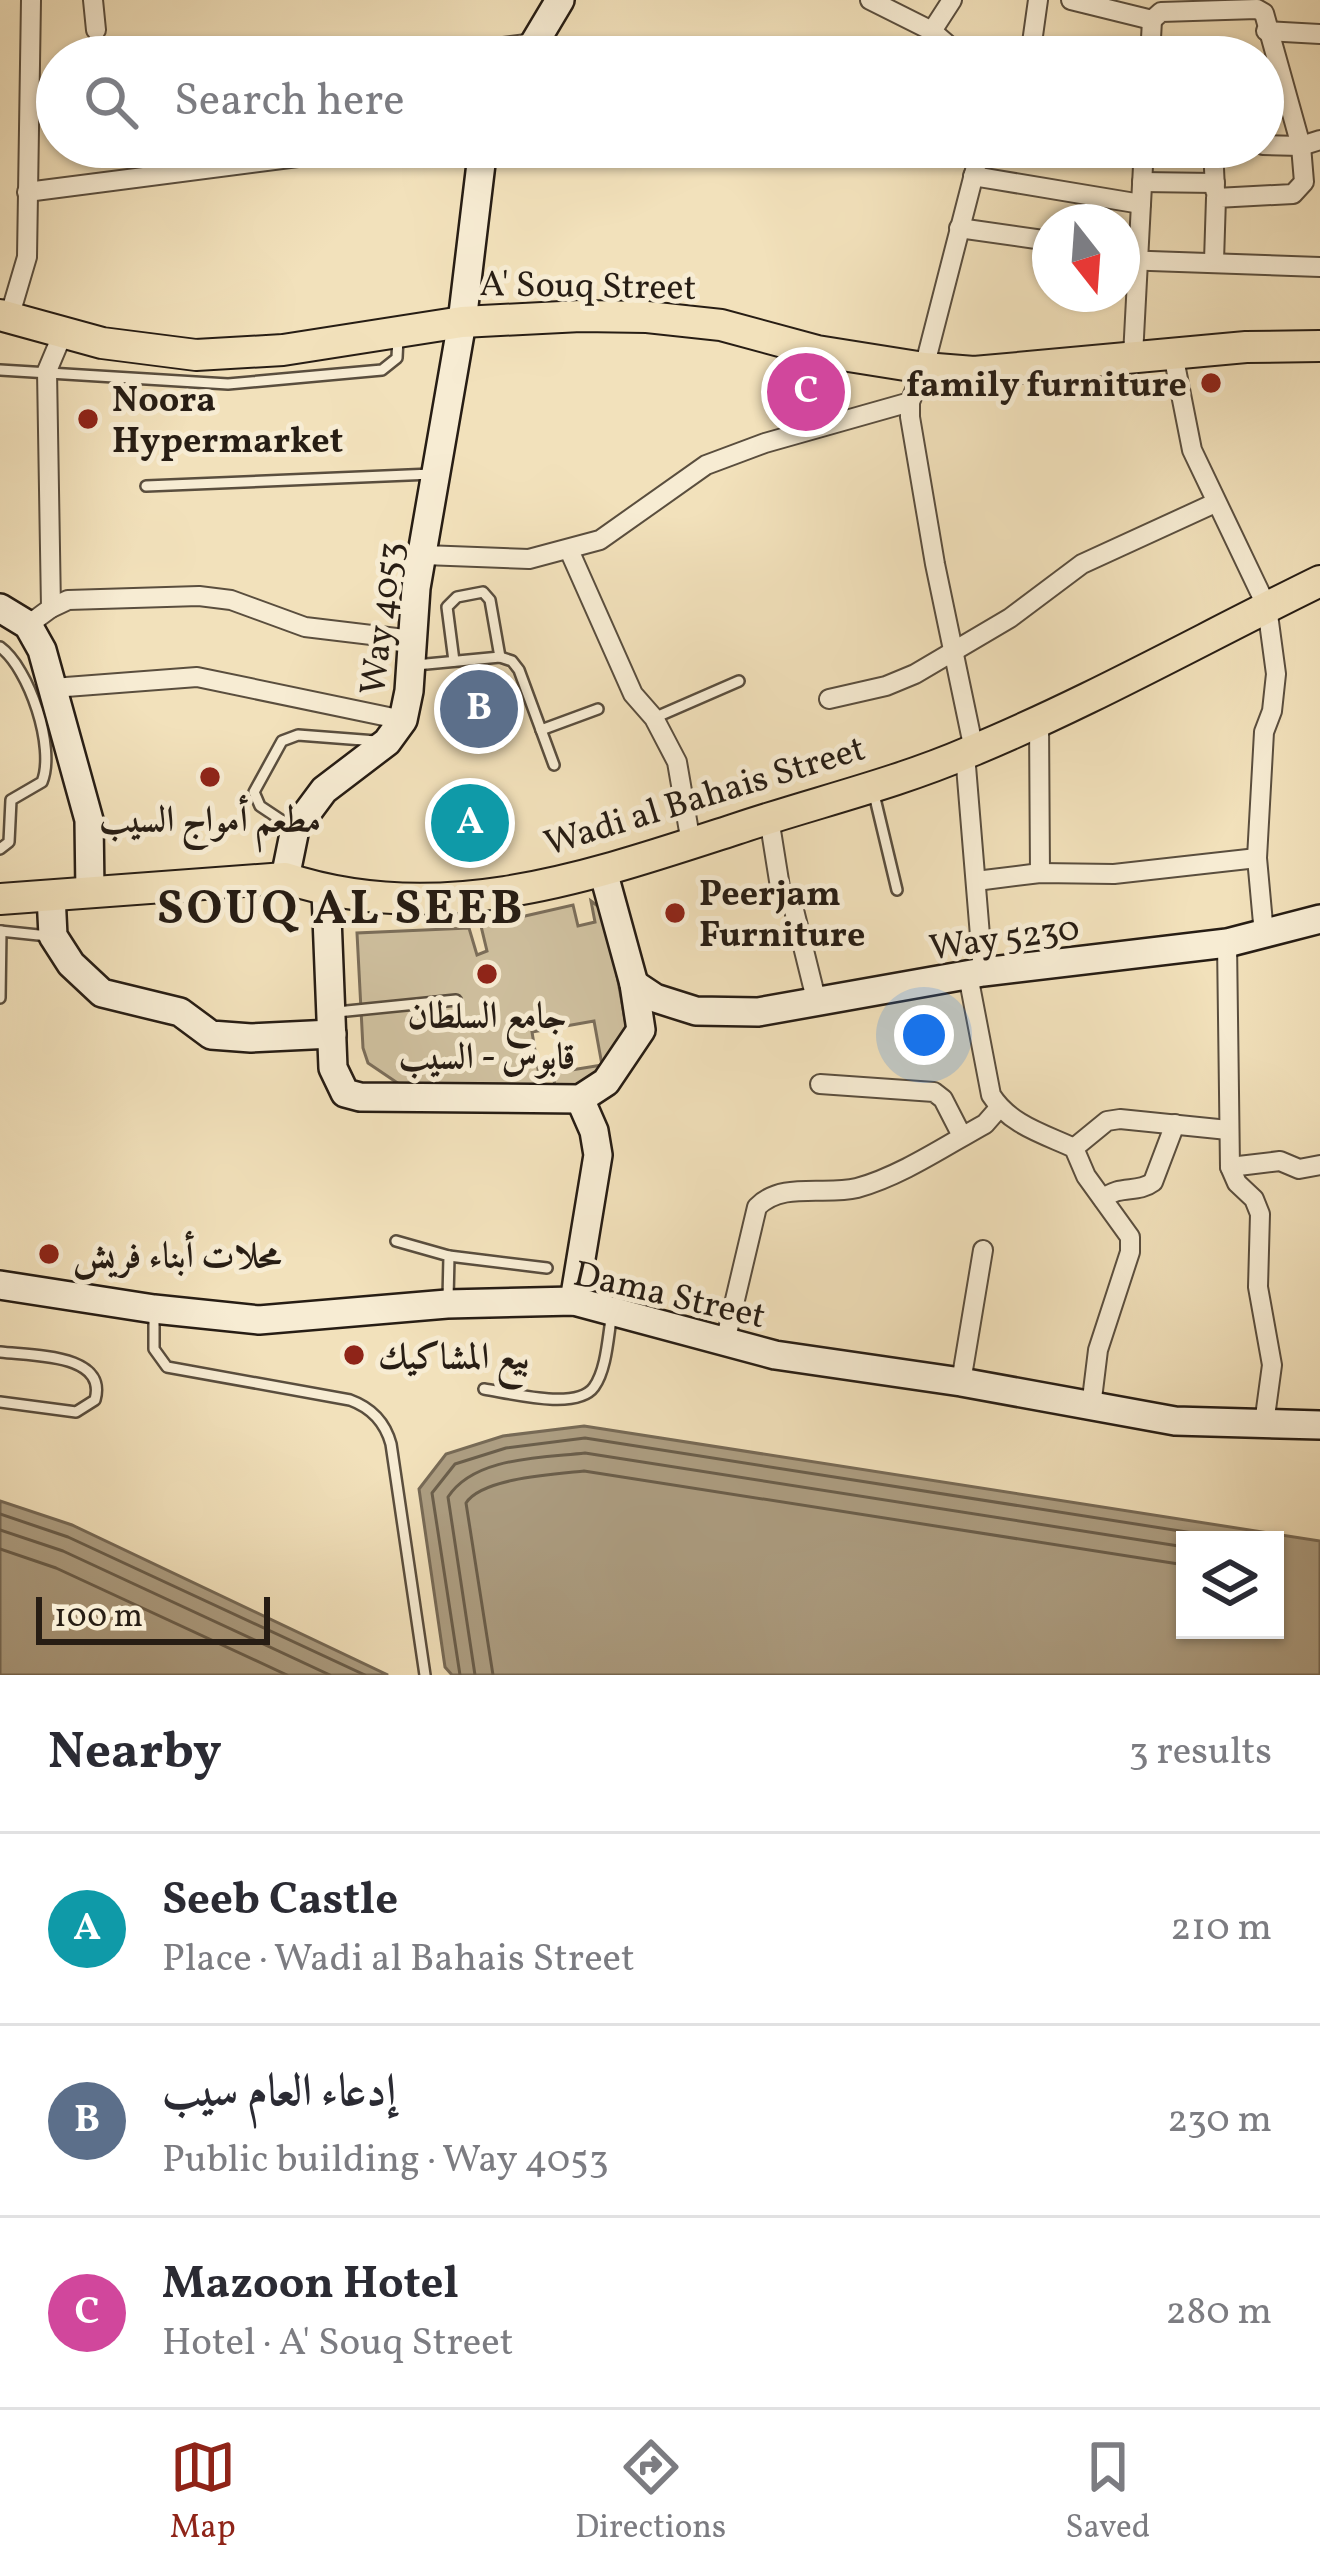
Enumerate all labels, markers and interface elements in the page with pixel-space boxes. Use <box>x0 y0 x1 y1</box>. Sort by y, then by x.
search box <box>36 36 1284 168</box>
icon: search <box>78 69 144 135</box>
text: Search here <box>174 71 405 134</box>
north arrow <box>1032 204 1140 312</box>
street label: A' Souq Street <box>479 261 697 315</box>
pin: C <box>767 347 845 437</box>
place label: family furniture <box>906 362 1187 412</box>
marker: family furniture <box>1198 370 1224 396</box>
place label: Noora Hypermarket <box>112 377 343 468</box>
marker: Noora Hypermarket <box>75 406 101 432</box>
street label: Way 4053 <box>350 539 418 698</box>
pin: B <box>440 664 518 754</box>
street label: Wadi al Bahais Street <box>538 725 872 870</box>
marker: مطعم أمواج السيب <box>197 764 223 790</box>
pin: A <box>431 778 509 868</box>
place label: مطعم أمواج السيب <box>99 794 321 853</box>
place label: Peerjam Furniture <box>699 871 865 962</box>
district label: SOUQ AL SEEB <box>157 877 525 944</box>
marker: Peerjam Furniture <box>662 900 688 926</box>
street label: Way 5230 <box>926 905 1083 975</box>
marker: جامع السلطان قابوس - السيب <box>474 961 500 987</box>
place label: جامع السلطان قابوس - السيب <box>399 993 575 1084</box>
your location <box>894 1005 954 1065</box>
place label: محلات أبناء فريش <box>73 1230 282 1283</box>
marker: محلات أبناء فريش <box>36 1241 62 1267</box>
street label: Dama Street <box>568 1251 770 1343</box>
place label: بيع المشاكيك <box>378 1334 529 1390</box>
marker: بيع المشاكيك <box>341 1342 367 1368</box>
map controls <box>1176 1531 1284 1639</box>
button: layers <box>1176 1531 1284 1639</box>
scale bar <box>36 1591 270 1644</box>
text: 100 m <box>54 1595 143 1641</box>
text: Nearby <box>48 1718 222 1789</box>
text: 3 results <box>1129 1726 1272 1780</box>
text: Seeb Castle <box>162 1870 398 1933</box>
text: A <box>73 1902 101 1956</box>
text: 210 m <box>1170 1902 1272 1956</box>
text: Place · Wadi al Bahais Street <box>162 1933 635 1987</box>
text: إدعاء العام سيب <box>162 2062 396 2125</box>
text: B <box>74 2094 100 2148</box>
text: 230 m <box>1167 2094 1272 2148</box>
text: Public building · Way 4053 <box>162 2134 609 2188</box>
text: Mazoon Hotel <box>162 2254 459 2317</box>
text: C <box>74 2286 100 2340</box>
text: 280 m <box>1165 2286 1272 2340</box>
text: Hotel · A' Souq Street <box>162 2317 513 2371</box>
tab: Map <box>170 2434 236 2552</box>
tab: Directions <box>575 2434 726 2552</box>
tab: Saved <box>1065 2434 1150 2552</box>

